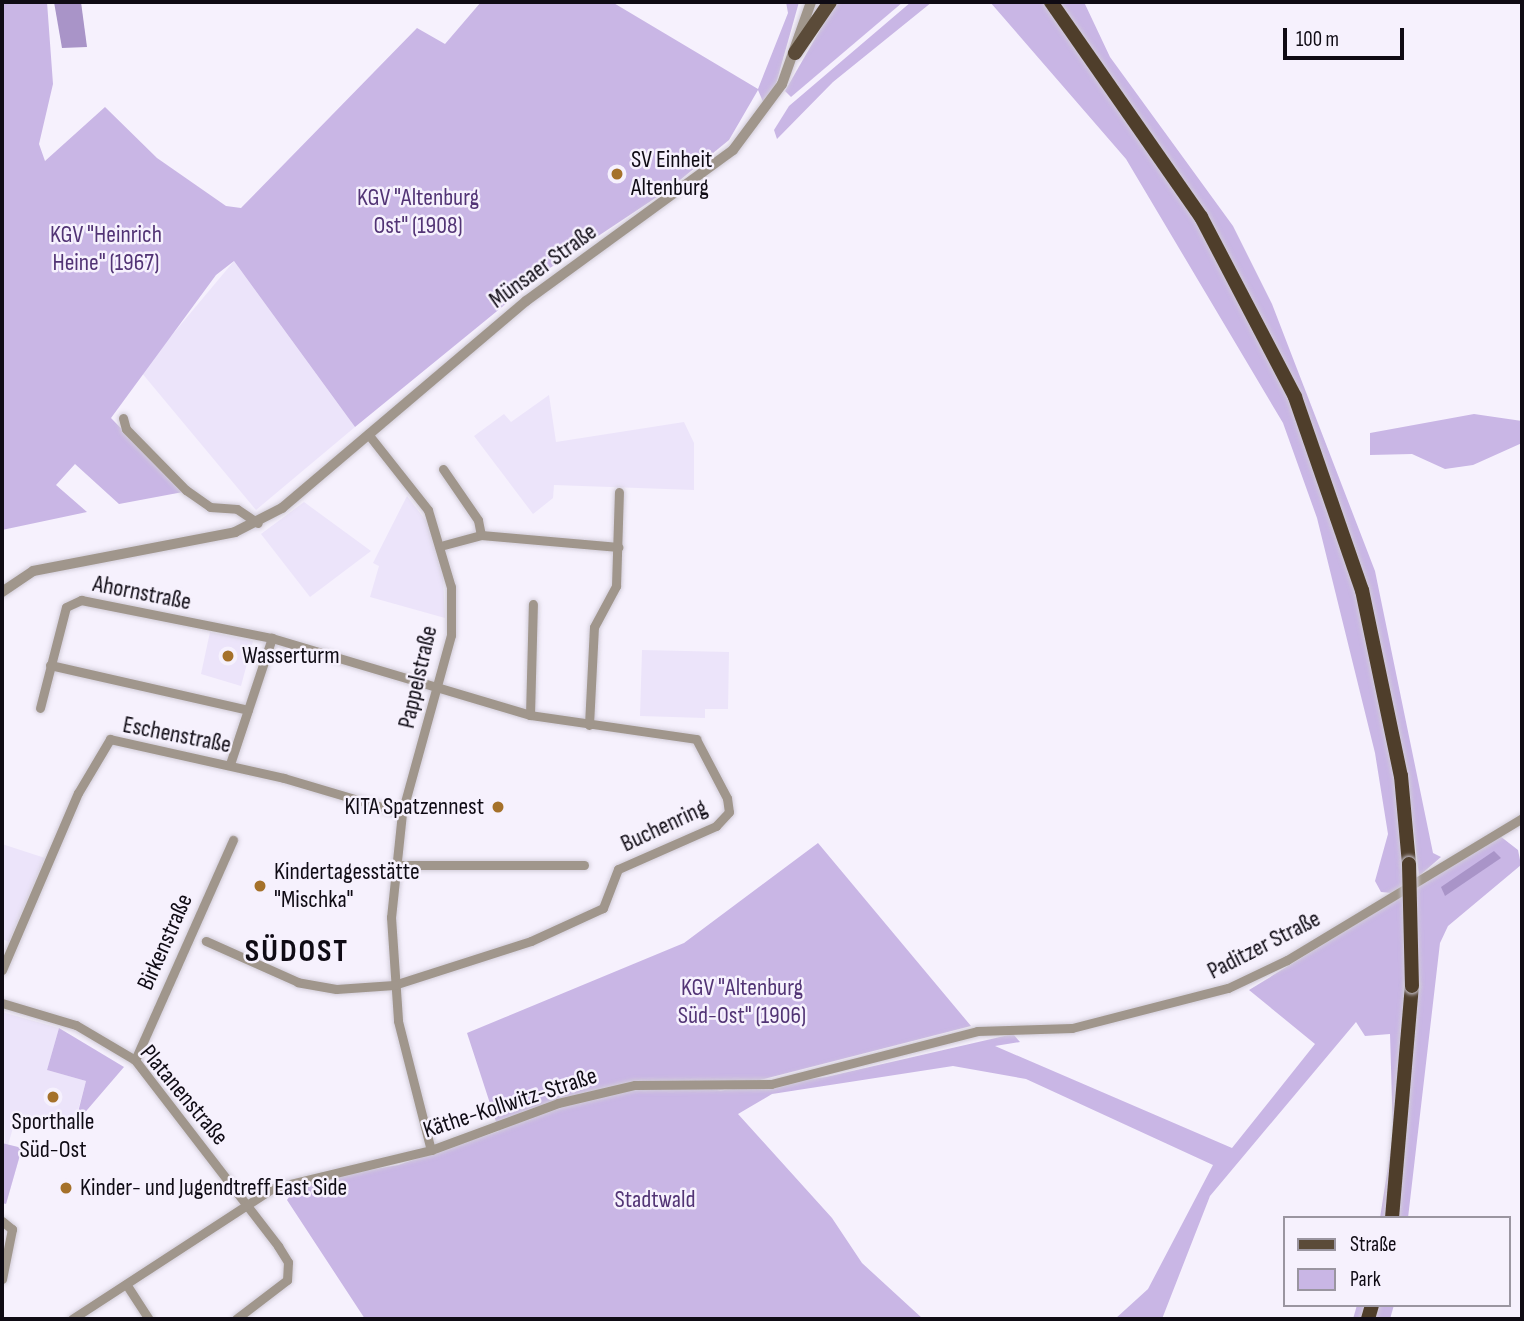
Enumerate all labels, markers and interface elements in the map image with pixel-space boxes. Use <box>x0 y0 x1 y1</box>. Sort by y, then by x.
scale bar <box>1286 14 1407 58</box>
text: 100 m <box>1296 27 1339 52</box>
place label: SV Einheit Altenburg <box>631 146 712 202</box>
marker: SV Einheit Altenburg <box>609 166 625 182</box>
park label: KGV "Altenburg Ost" (1908) <box>357 184 479 240</box>
street label: Münsaer Straße <box>484 217 602 315</box>
park label: KGV "Heinrich Heine" (1967) <box>50 221 162 277</box>
street label: Ahornstraße <box>90 569 194 617</box>
street label: Pappelstraße <box>392 623 444 731</box>
place label: Wasserturm <box>242 642 340 670</box>
marker: Wasserturm <box>220 648 236 664</box>
street label: Eschenstraße <box>120 710 234 760</box>
place label: KITA Spatzennest <box>345 793 484 821</box>
street label: Buchenring <box>616 794 712 858</box>
marker: KITA Spatzennest <box>490 799 506 815</box>
place label: Kindertagesstätte "Mischka" <box>274 858 420 914</box>
marker: Kindertagesstätte "Mischka" <box>252 878 268 894</box>
street label: Birkenstraße <box>131 889 199 995</box>
street label: Paditzer Straße <box>1203 904 1325 986</box>
district label: SÜDOST <box>246 933 348 971</box>
park label: KGV "Altenburg Süd-Ost" (1906) <box>678 974 806 1030</box>
street label: Platanenstraße <box>134 1039 234 1151</box>
street label: Käthe-Kollwitz-Straße <box>419 1061 601 1145</box>
marker: Sporthalle Süd-Ost <box>45 1089 61 1105</box>
place label: Sporthalle Süd-Ost <box>12 1108 94 1164</box>
place label: Kinder- und Jugendtreff East Side <box>80 1174 347 1202</box>
marker: Kinder- und Jugendtreff East Side <box>58 1180 74 1196</box>
park label: Stadtwald <box>615 1186 695 1214</box>
legend <box>1282 1216 1510 1307</box>
text: Straße <box>1350 1232 1396 1257</box>
text: Park <box>1350 1267 1381 1292</box>

